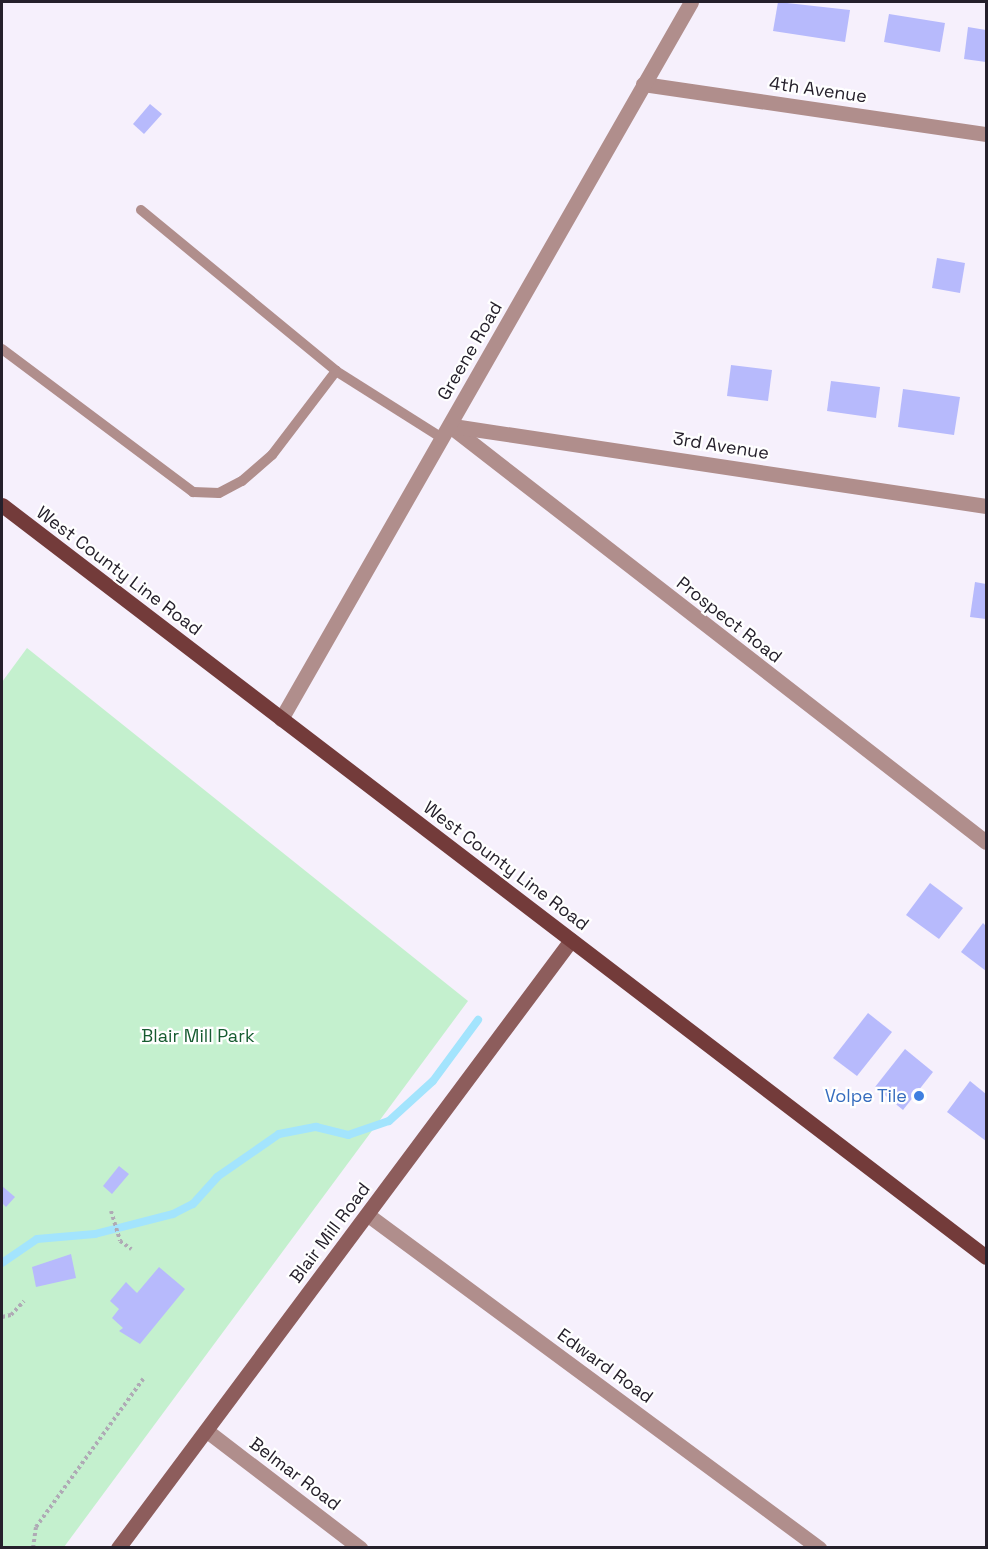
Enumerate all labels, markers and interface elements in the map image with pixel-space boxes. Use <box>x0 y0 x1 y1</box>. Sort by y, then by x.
street label: 4th Avenue <box>768 72 868 108</box>
street label: Greene Road <box>433 298 507 404</box>
street label: 3rd Avenue <box>671 428 771 464</box>
street label: West County Line Road <box>32 502 206 640</box>
street label: Prospect Road <box>672 572 786 668</box>
street label: West County Line Road <box>419 797 593 935</box>
park label: Blair Mill Park <box>141 1025 255 1047</box>
place label: Volpe Tile <box>824 1085 907 1107</box>
marker: Volpe Tile <box>912 1089 926 1103</box>
street label: Blair Mill Road <box>285 1179 375 1287</box>
street label: Edward Road <box>553 1324 657 1408</box>
street label: Belmar Road <box>245 1433 345 1515</box>

